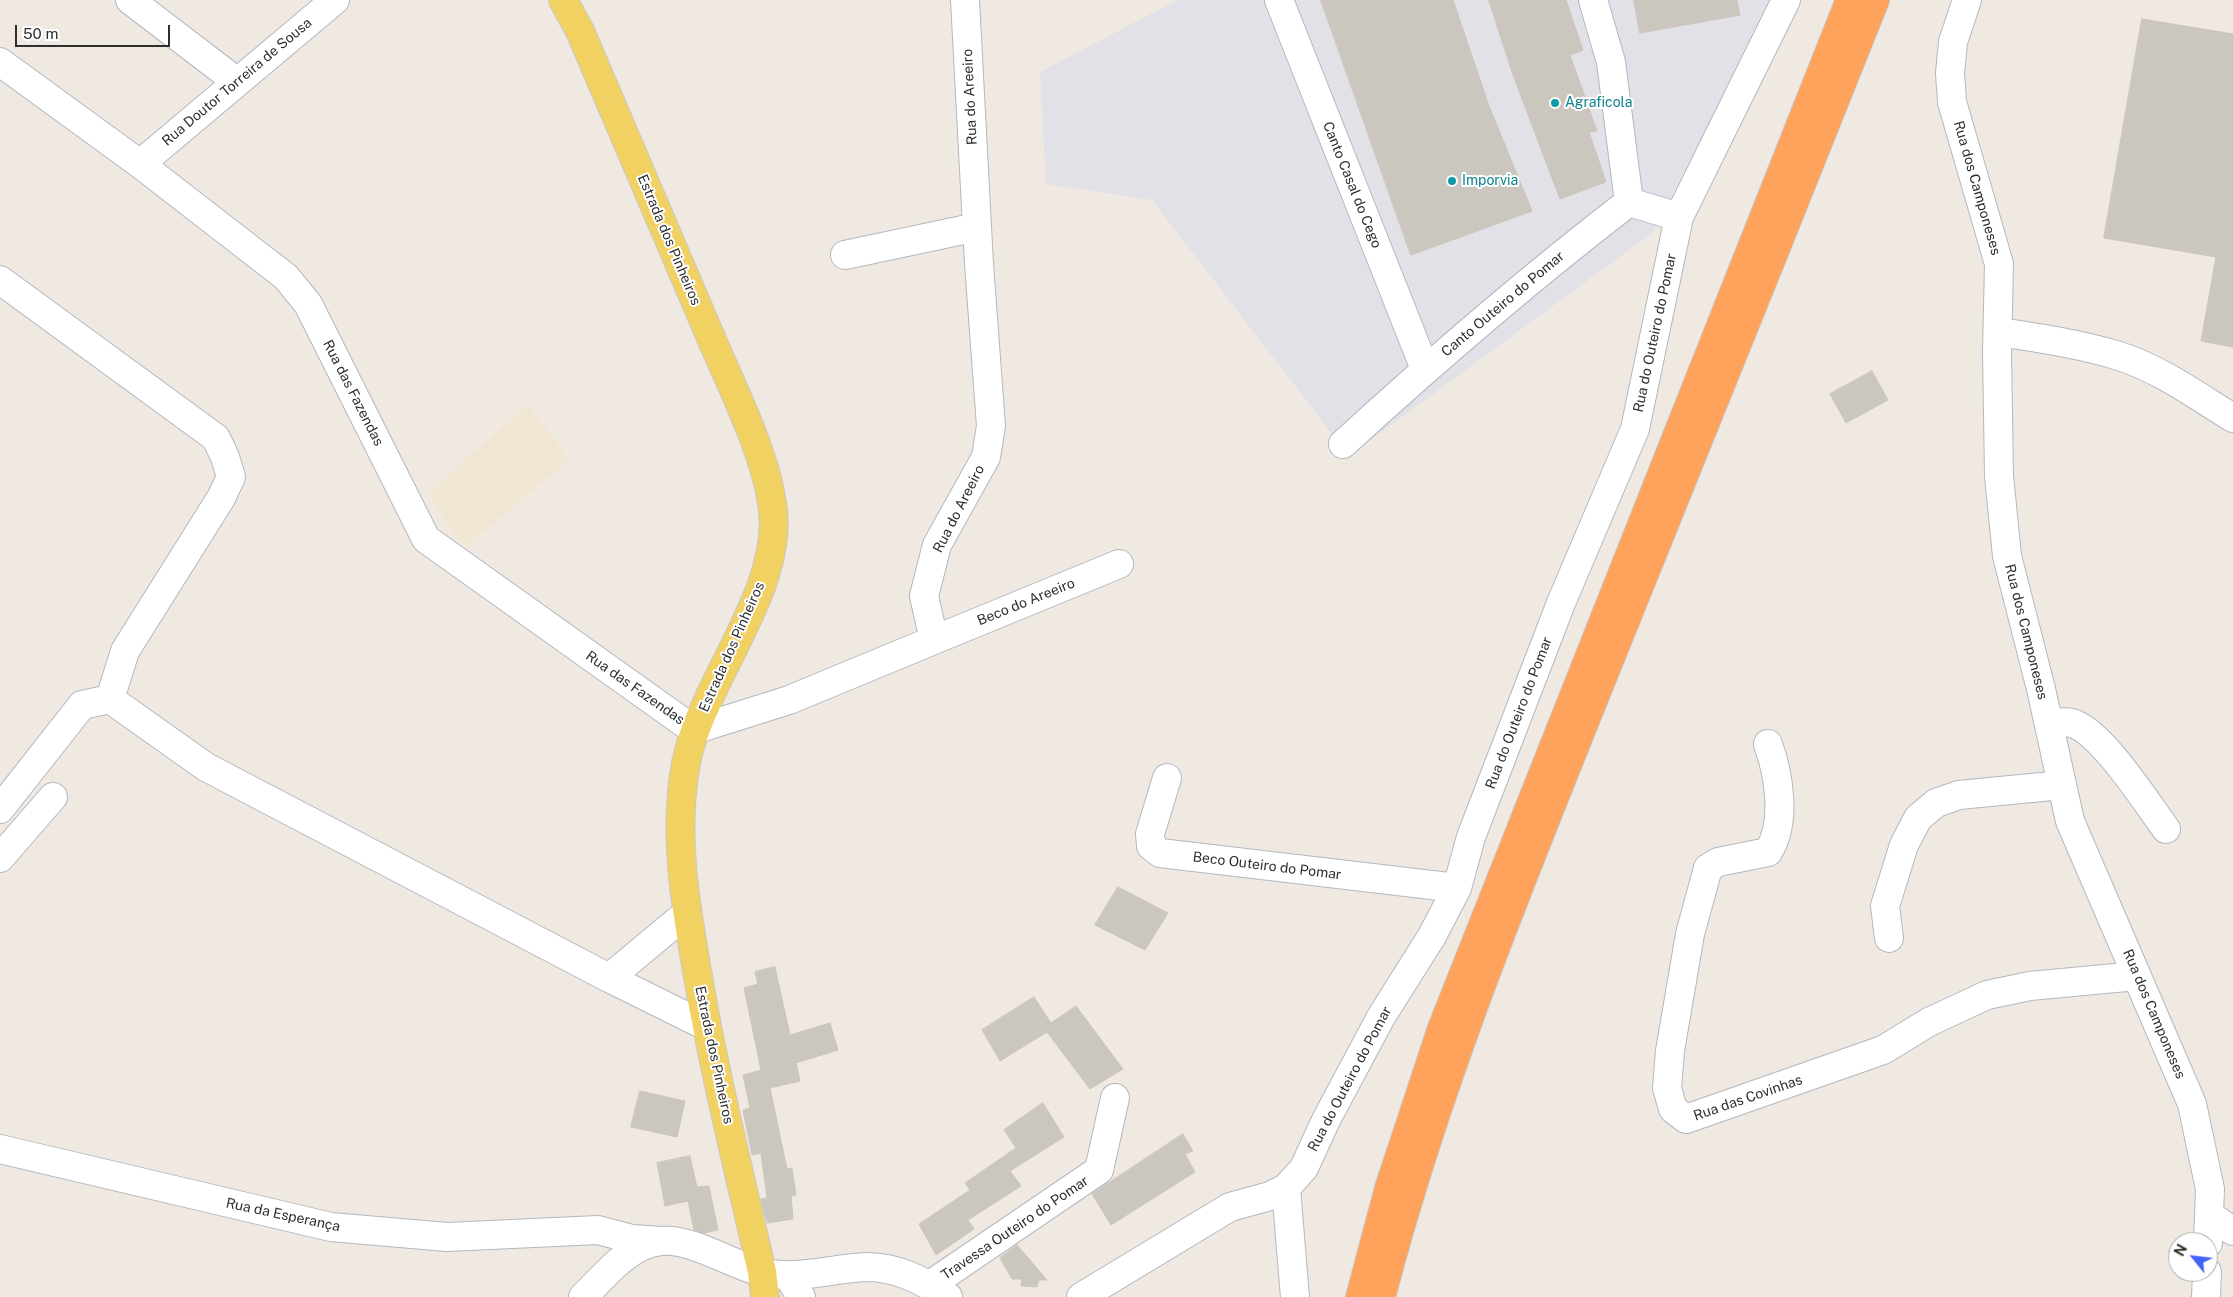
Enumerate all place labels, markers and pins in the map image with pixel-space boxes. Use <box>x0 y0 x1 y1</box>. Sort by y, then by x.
place label: Agraficola <box>1565 95 1632 111</box>
marker: Agraficola <box>1549 97 1561 109</box>
place label: Imporvia <box>1462 173 1518 189</box>
marker: Imporvia <box>1446 175 1458 187</box>

